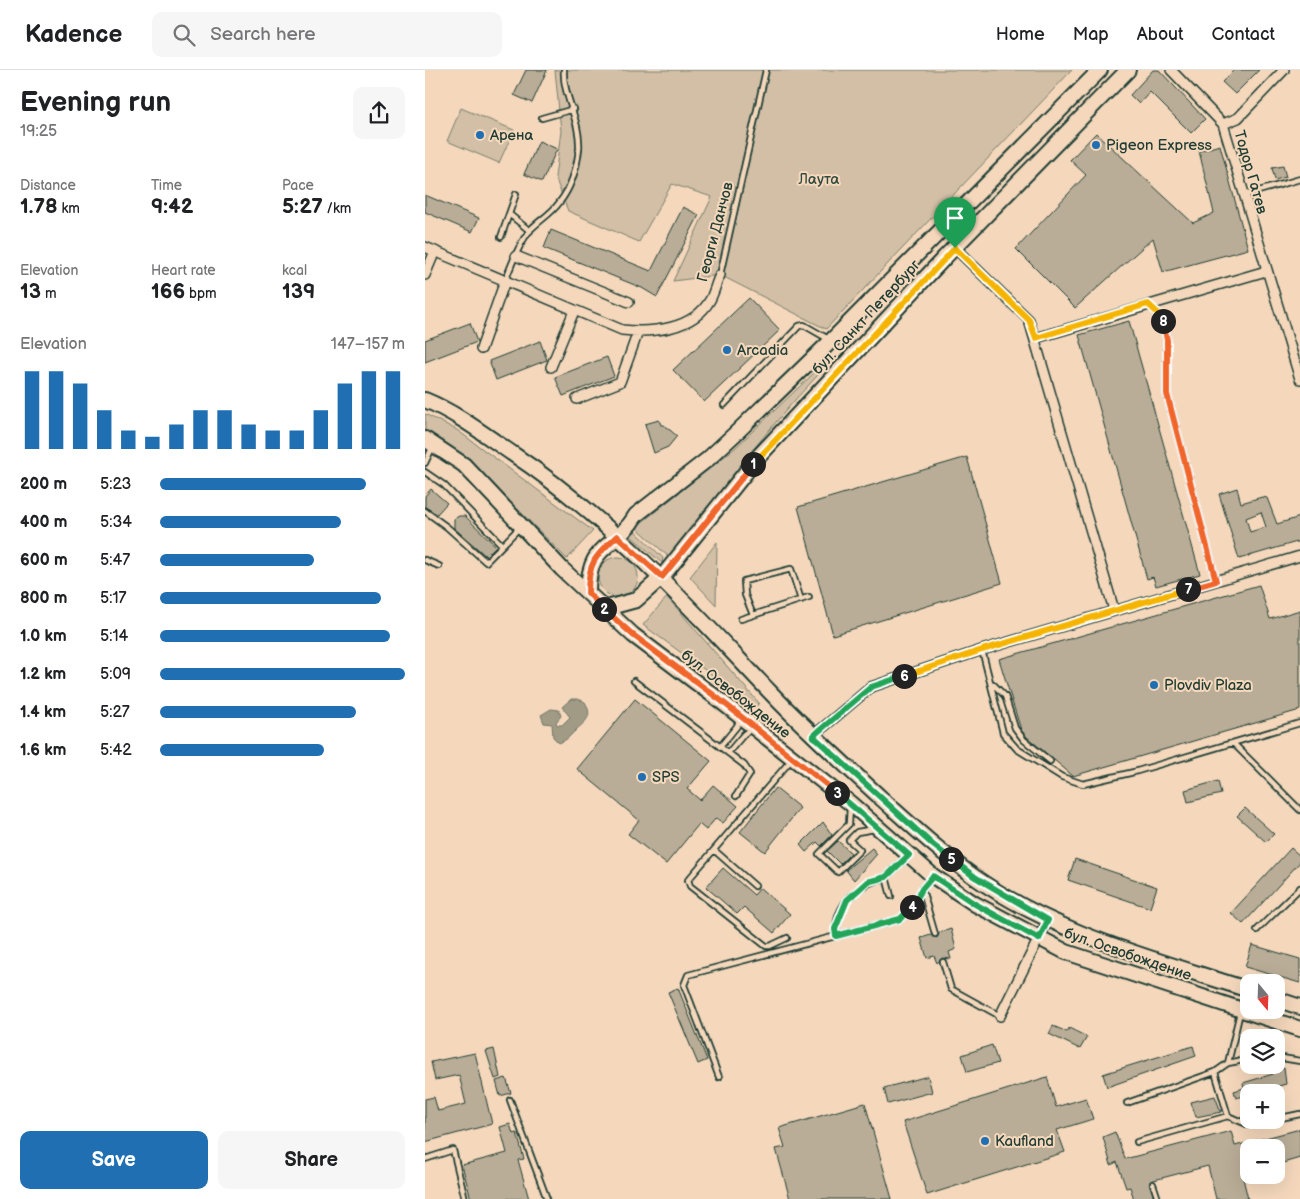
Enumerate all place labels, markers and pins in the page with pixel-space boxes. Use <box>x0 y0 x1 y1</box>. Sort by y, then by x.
place label: Арена <box>489 126 533 145</box>
marker: Арена <box>474 129 486 141</box>
place label: Pigeon Express <box>1106 136 1213 155</box>
marker: Pigeon Express <box>1090 139 1102 151</box>
pin <box>934 197 976 248</box>
pin: 8 <box>1151 308 1175 334</box>
place label: Arcadia <box>737 341 788 360</box>
marker: Arcadia <box>721 344 733 356</box>
pin: 1 <box>741 452 765 476</box>
pin: 7 <box>1175 576 1201 602</box>
pin: 2 <box>591 596 617 622</box>
pin: 6 <box>891 664 917 688</box>
place label: Plovdiv Plaza <box>1164 676 1252 695</box>
marker: Plovdiv Plaza <box>1148 679 1160 691</box>
place label: SPS <box>652 768 680 787</box>
marker: SPS <box>636 771 648 783</box>
pin: 3 <box>825 780 849 806</box>
pin: 5 <box>939 846 963 872</box>
pin: 4 <box>899 894 925 920</box>
place label: Kaufland <box>995 1132 1054 1151</box>
marker: Kaufland <box>979 1135 991 1147</box>

